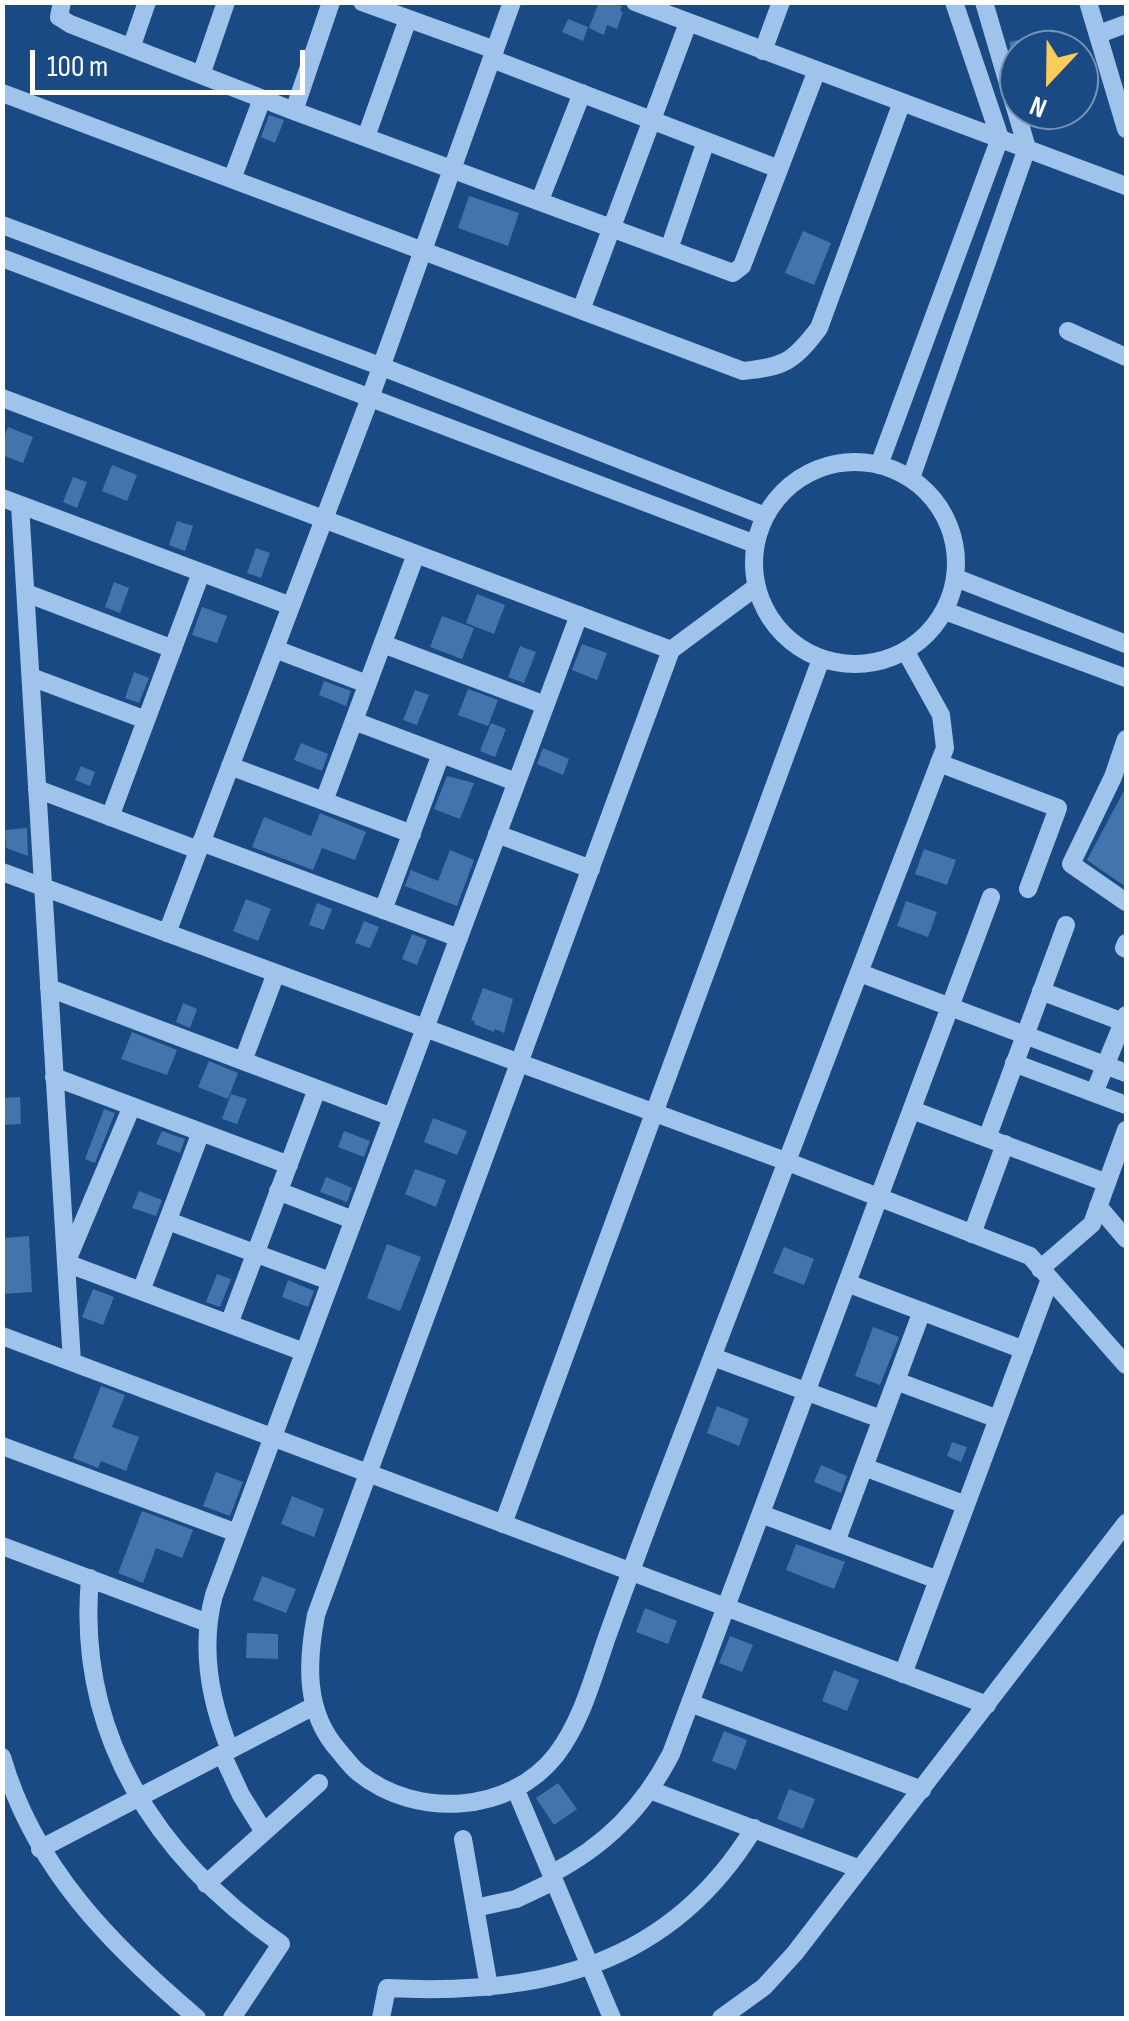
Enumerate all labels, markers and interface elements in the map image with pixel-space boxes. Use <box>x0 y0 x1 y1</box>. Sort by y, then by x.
scale bar <box>35 30 310 92</box>
north arrow <box>999 30 1099 130</box>
text: 100 m <box>47 49 108 85</box>
text: N <box>1025 88 1051 125</box>

